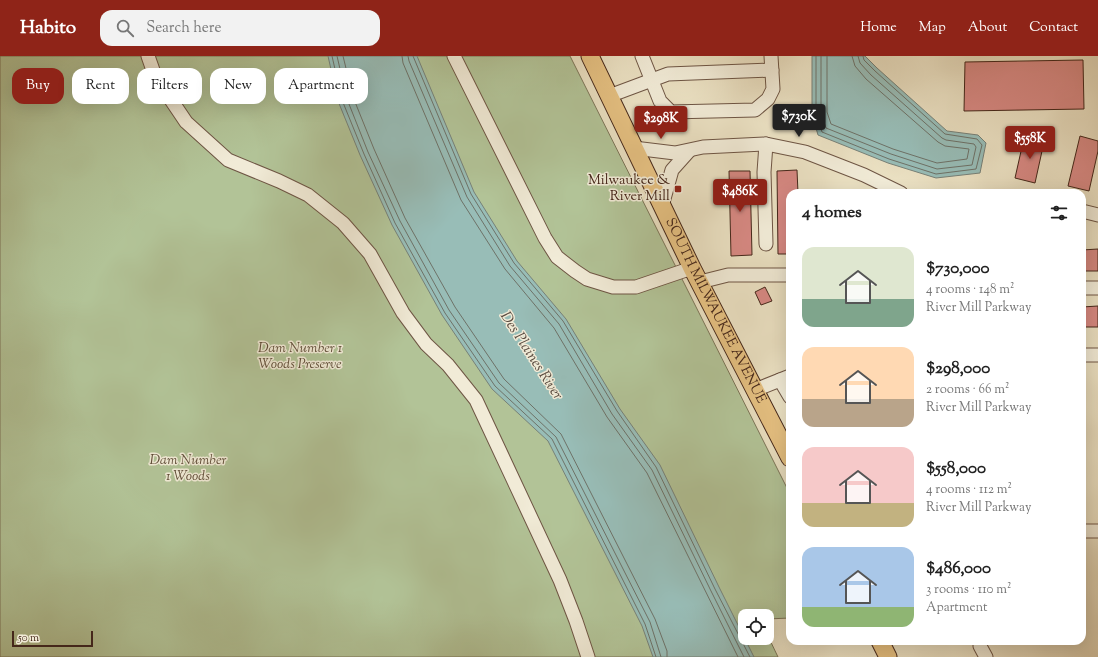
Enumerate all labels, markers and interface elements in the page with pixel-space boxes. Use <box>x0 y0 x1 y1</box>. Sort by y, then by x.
search box <box>100 10 380 46</box>
text: Habito <box>20 15 76 42</box>
icon: search <box>114 17 136 39</box>
text: Search here <box>146 18 221 39</box>
text: Home <box>860 18 897 38</box>
text: Map <box>919 18 946 38</box>
text: About <box>968 18 1007 38</box>
text: Contact <box>1029 18 1078 38</box>
chip: Buy <box>12 68 64 104</box>
chip: Rent <box>72 68 129 104</box>
chip: Filters <box>137 68 202 104</box>
chip: New <box>210 68 266 104</box>
chip: Apartment <box>274 68 368 104</box>
pin: $730K <box>771 104 827 138</box>
pin: $298K <box>633 106 689 140</box>
text: $730K <box>782 108 816 126</box>
text: $298K <box>643 110 679 128</box>
pin: $558K <box>1002 126 1058 160</box>
text: $558K <box>1014 130 1046 148</box>
place label: Milwaukee & River Mill <box>588 171 671 207</box>
pin: $486K <box>712 179 768 213</box>
text: $486K <box>722 183 758 201</box>
marker: Milwaukee & River Mill <box>673 184 683 194</box>
text: 4 homes <box>802 201 862 225</box>
icon: filters <box>1048 202 1070 224</box>
street label: SOUTH MILWAUKEE AVENUE <box>660 215 771 408</box>
text: $730,000 <box>926 257 990 281</box>
icon: home <box>834 263 882 311</box>
text: 4 rooms · 148 m² <box>926 281 1014 299</box>
text: River Mill Parkway <box>926 299 1031 317</box>
water label: Des Plaines River <box>495 308 568 405</box>
park label: Dam Number 1 Woods Preserve <box>258 339 343 375</box>
text: $298,000 <box>926 357 990 381</box>
icon: home <box>834 363 882 411</box>
text: 2 rooms · 66 m² <box>926 381 1009 399</box>
text: River Mill Parkway <box>926 399 1031 417</box>
park label: Dam Number 1 Woods <box>150 451 227 487</box>
text: $558,000 <box>926 457 986 481</box>
icon: home <box>834 463 882 511</box>
text: 4 rooms · 112 m² <box>926 481 1012 499</box>
text: River Mill Parkway <box>926 499 1031 517</box>
text: $486,000 <box>926 557 991 581</box>
icon: home <box>834 563 882 611</box>
text: 3 rooms · 110 m² <box>926 581 1011 599</box>
text: Apartment <box>926 599 987 617</box>
map controls <box>738 609 774 645</box>
button: locate <box>738 609 774 645</box>
scale bar <box>12 629 93 648</box>
text: 50 m <box>18 630 39 646</box>

